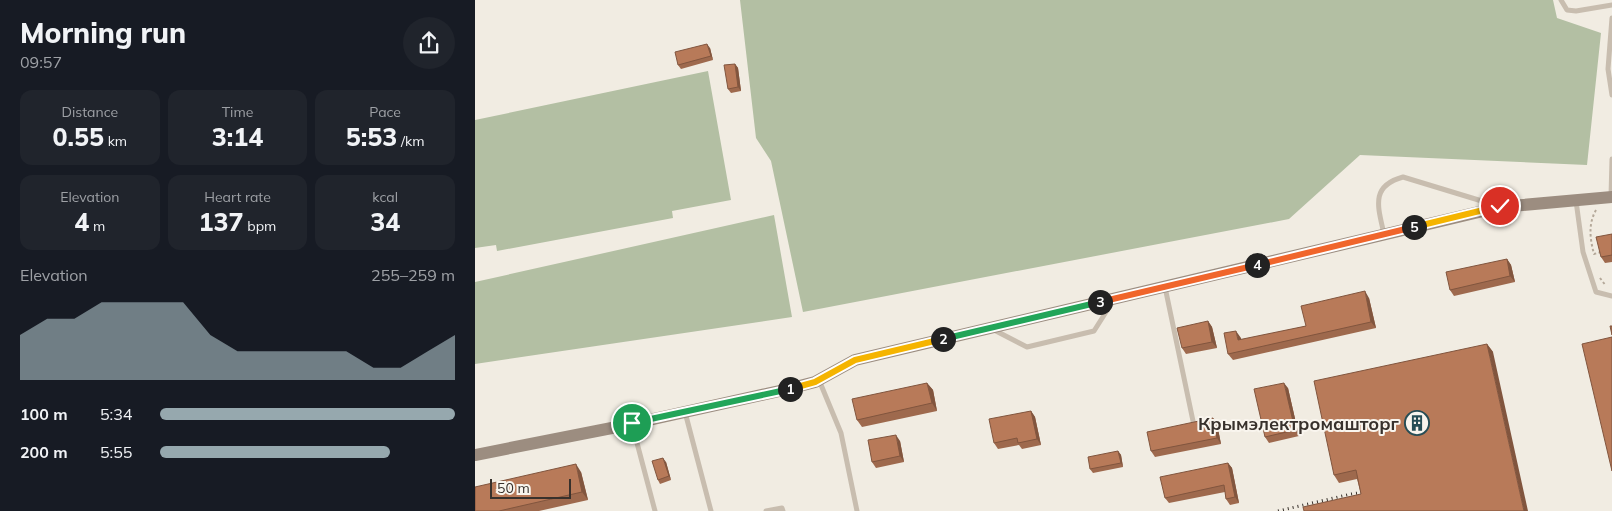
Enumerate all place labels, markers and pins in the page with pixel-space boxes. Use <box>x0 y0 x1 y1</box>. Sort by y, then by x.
pin <box>1479 185 1521 227</box>
pin: 5 <box>1401 214 1427 240</box>
pin: 4 <box>1245 252 1269 278</box>
pin: 3 <box>1087 290 1113 314</box>
pin: 2 <box>931 326 955 352</box>
pin: 1 <box>777 376 803 402</box>
pin <box>611 402 653 444</box>
building icon: Крымэлектромашторг <box>1404 410 1430 436</box>
place label: Крымэлектромашторг <box>1198 412 1400 435</box>

